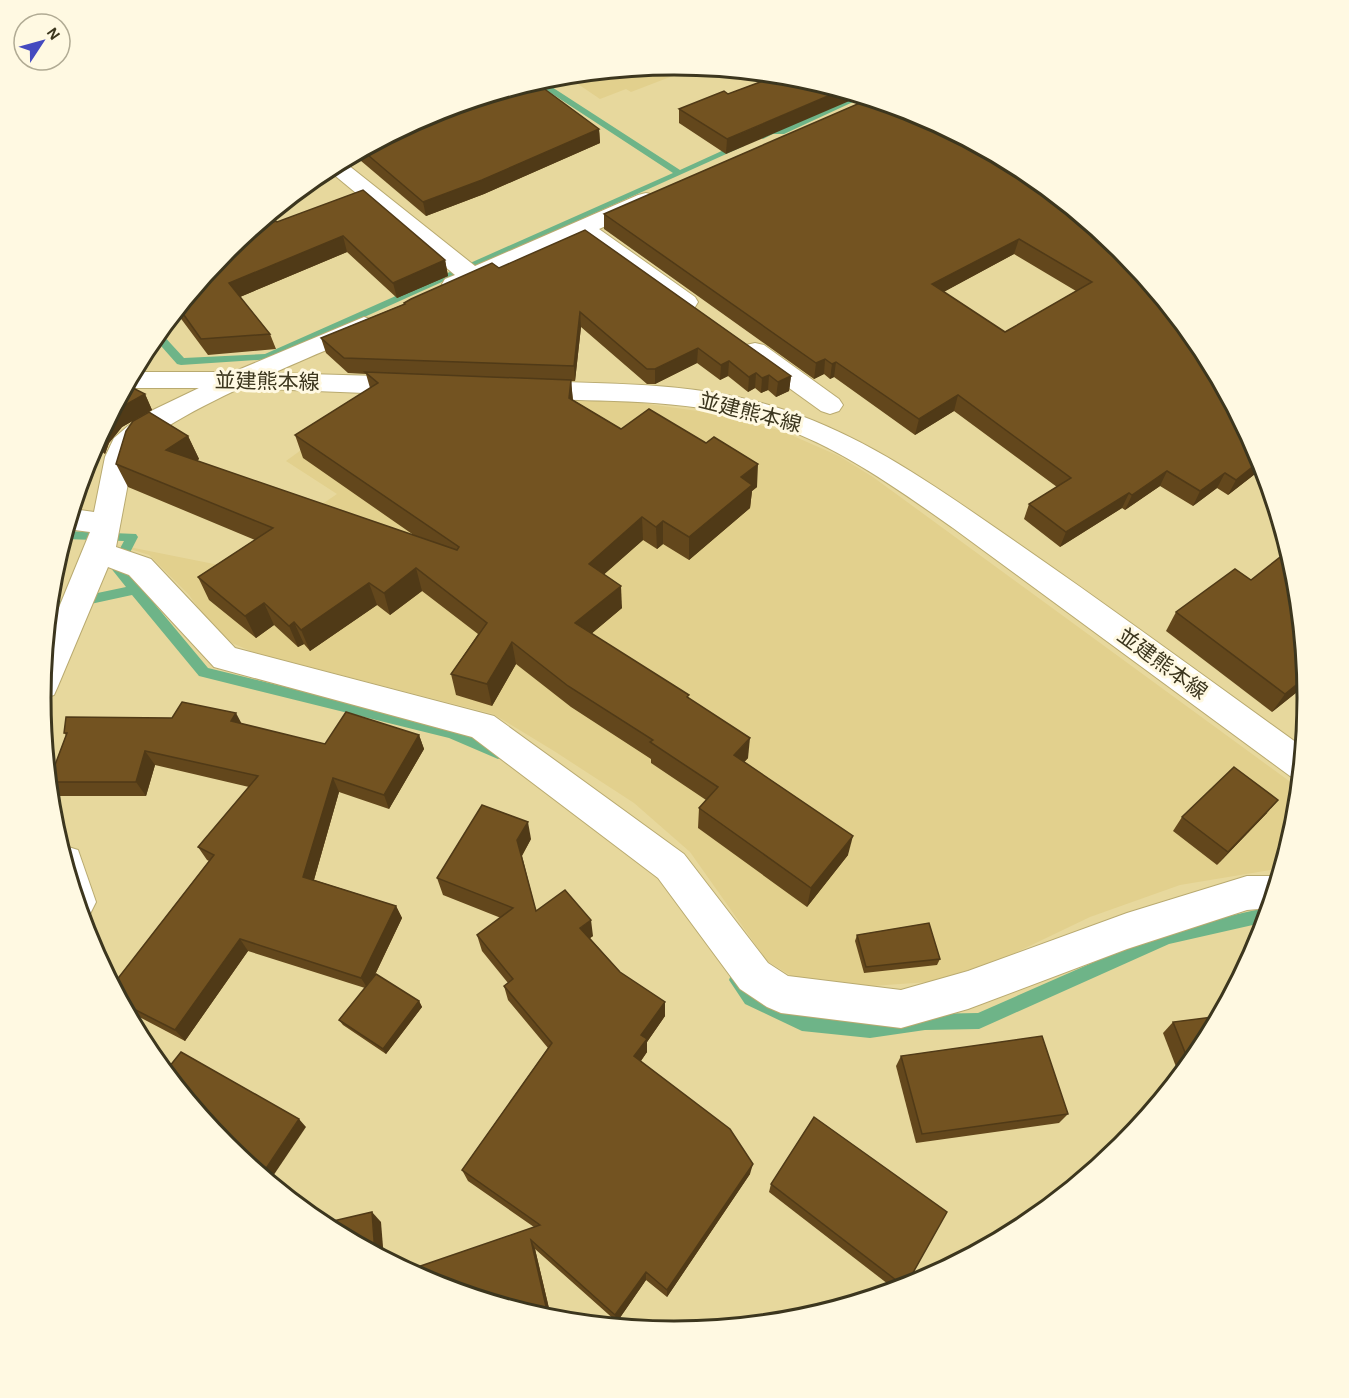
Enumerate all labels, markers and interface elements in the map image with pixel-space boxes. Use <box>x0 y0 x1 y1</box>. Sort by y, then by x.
north arrow <box>12 12 72 72</box>
text: N <box>44 25 63 43</box>
street label: 並建熊本線 <box>214 370 320 393</box>
street label: 並建熊本線 <box>697 389 804 436</box>
street label: 並建熊本線 <box>1113 624 1211 703</box>

